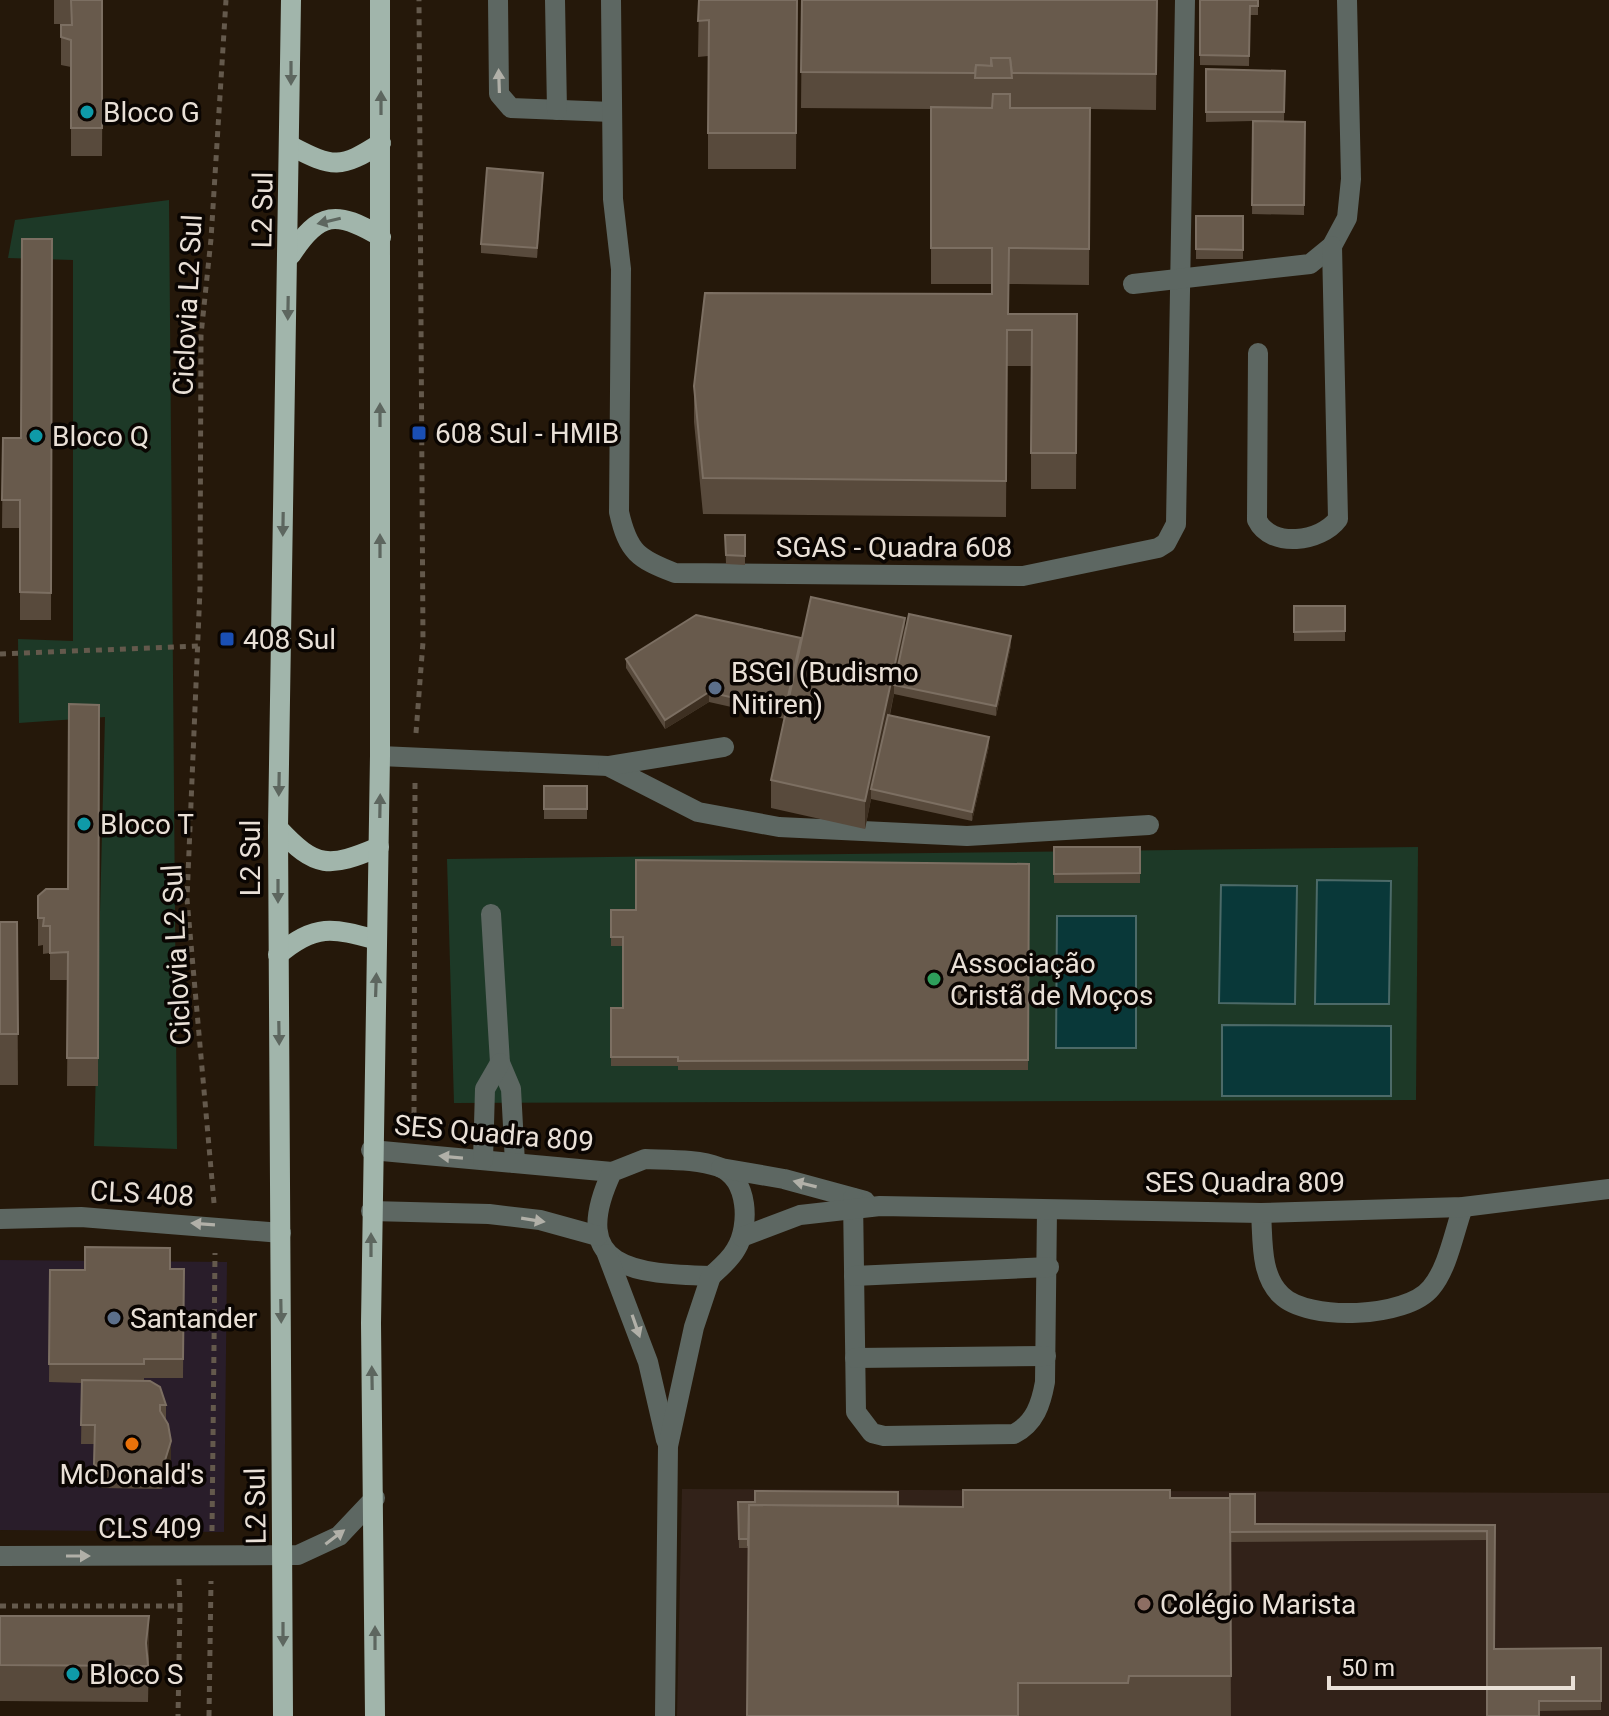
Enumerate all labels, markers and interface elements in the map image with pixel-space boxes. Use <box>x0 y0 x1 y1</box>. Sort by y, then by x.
one-way arrow <box>285 61 297 86</box>
one-way arrow <box>492 68 505 93</box>
one-way arrow <box>375 90 387 115</box>
place label: Bloco G <box>103 96 200 129</box>
marker: Bloco G <box>78 103 96 121</box>
street label: L2 Sul <box>245 171 280 249</box>
street label: Ciclovia L2 Sul <box>166 214 209 396</box>
one-way arrow <box>316 215 341 228</box>
one-way arrow <box>282 295 294 321</box>
one-way arrow <box>374 402 386 427</box>
place label: 608 Sul - HMIB <box>435 417 619 450</box>
place label: Bloco Q <box>52 420 149 453</box>
marker: 608 Sul - HMIB <box>410 424 428 442</box>
marker: Bloco Q <box>27 427 45 445</box>
one-way arrow <box>277 512 289 537</box>
street label: SGAS - Quadra 608 <box>776 531 1012 564</box>
one-way arrow <box>374 533 386 558</box>
place label: 408 Sul <box>243 623 336 656</box>
marker: 408 Sul <box>218 630 236 648</box>
place label: BSGI (Budismo Nitiren) <box>731 656 919 721</box>
marker: BSGI (Budismo Nitiren) <box>706 679 724 697</box>
one-way arrow <box>273 772 285 797</box>
one-way arrow <box>373 793 386 818</box>
place label: Bloco T <box>100 808 194 841</box>
marker: Bloco T <box>75 815 93 833</box>
street label: L2 Sul <box>234 820 267 896</box>
street label: Ciclovia L2 Sul <box>155 864 198 1046</box>
one-way arrow <box>272 879 284 904</box>
place label: Associação Cristã de Moços <box>950 947 1153 1012</box>
marker: Associação Cristã de Moços <box>925 970 943 988</box>
one-way arrow <box>370 972 382 997</box>
one-way arrow <box>273 1021 285 1046</box>
street label: SES Quadra 809 <box>393 1108 595 1159</box>
one-way arrow <box>438 1150 463 1163</box>
street label: SES Quadra 809 <box>1145 1166 1345 1199</box>
street label: CLS 408 <box>89 1174 195 1213</box>
one-way arrow <box>793 1178 818 1190</box>
one-way arrow <box>521 1214 546 1227</box>
one-way arrow <box>190 1217 215 1230</box>
one-way arrow <box>365 1232 377 1257</box>
one-way arrow <box>275 1299 288 1324</box>
place label: Santander <box>130 1302 258 1335</box>
marker: Santander <box>105 1309 123 1327</box>
one-way arrow <box>631 1315 643 1339</box>
one-way arrow <box>366 1365 378 1390</box>
marker: McDonald's <box>123 1435 141 1453</box>
place label: McDonald's <box>60 1458 205 1491</box>
street label: L2 Sul <box>238 1467 273 1545</box>
street label: CLS 409 <box>98 1512 202 1545</box>
one-way arrow <box>325 1530 345 1546</box>
one-way arrow <box>66 1550 91 1562</box>
place label: Colégio Marista <box>1160 1588 1356 1621</box>
marker: Colégio Marista <box>1135 1595 1153 1613</box>
one-way arrow <box>277 1622 289 1647</box>
one-way arrow <box>369 1625 381 1650</box>
scale bar <box>1329 1640 1573 1690</box>
text: 50 m <box>1341 1654 1395 1682</box>
place label: Bloco S <box>89 1658 183 1691</box>
marker: Bloco S <box>64 1665 82 1683</box>

